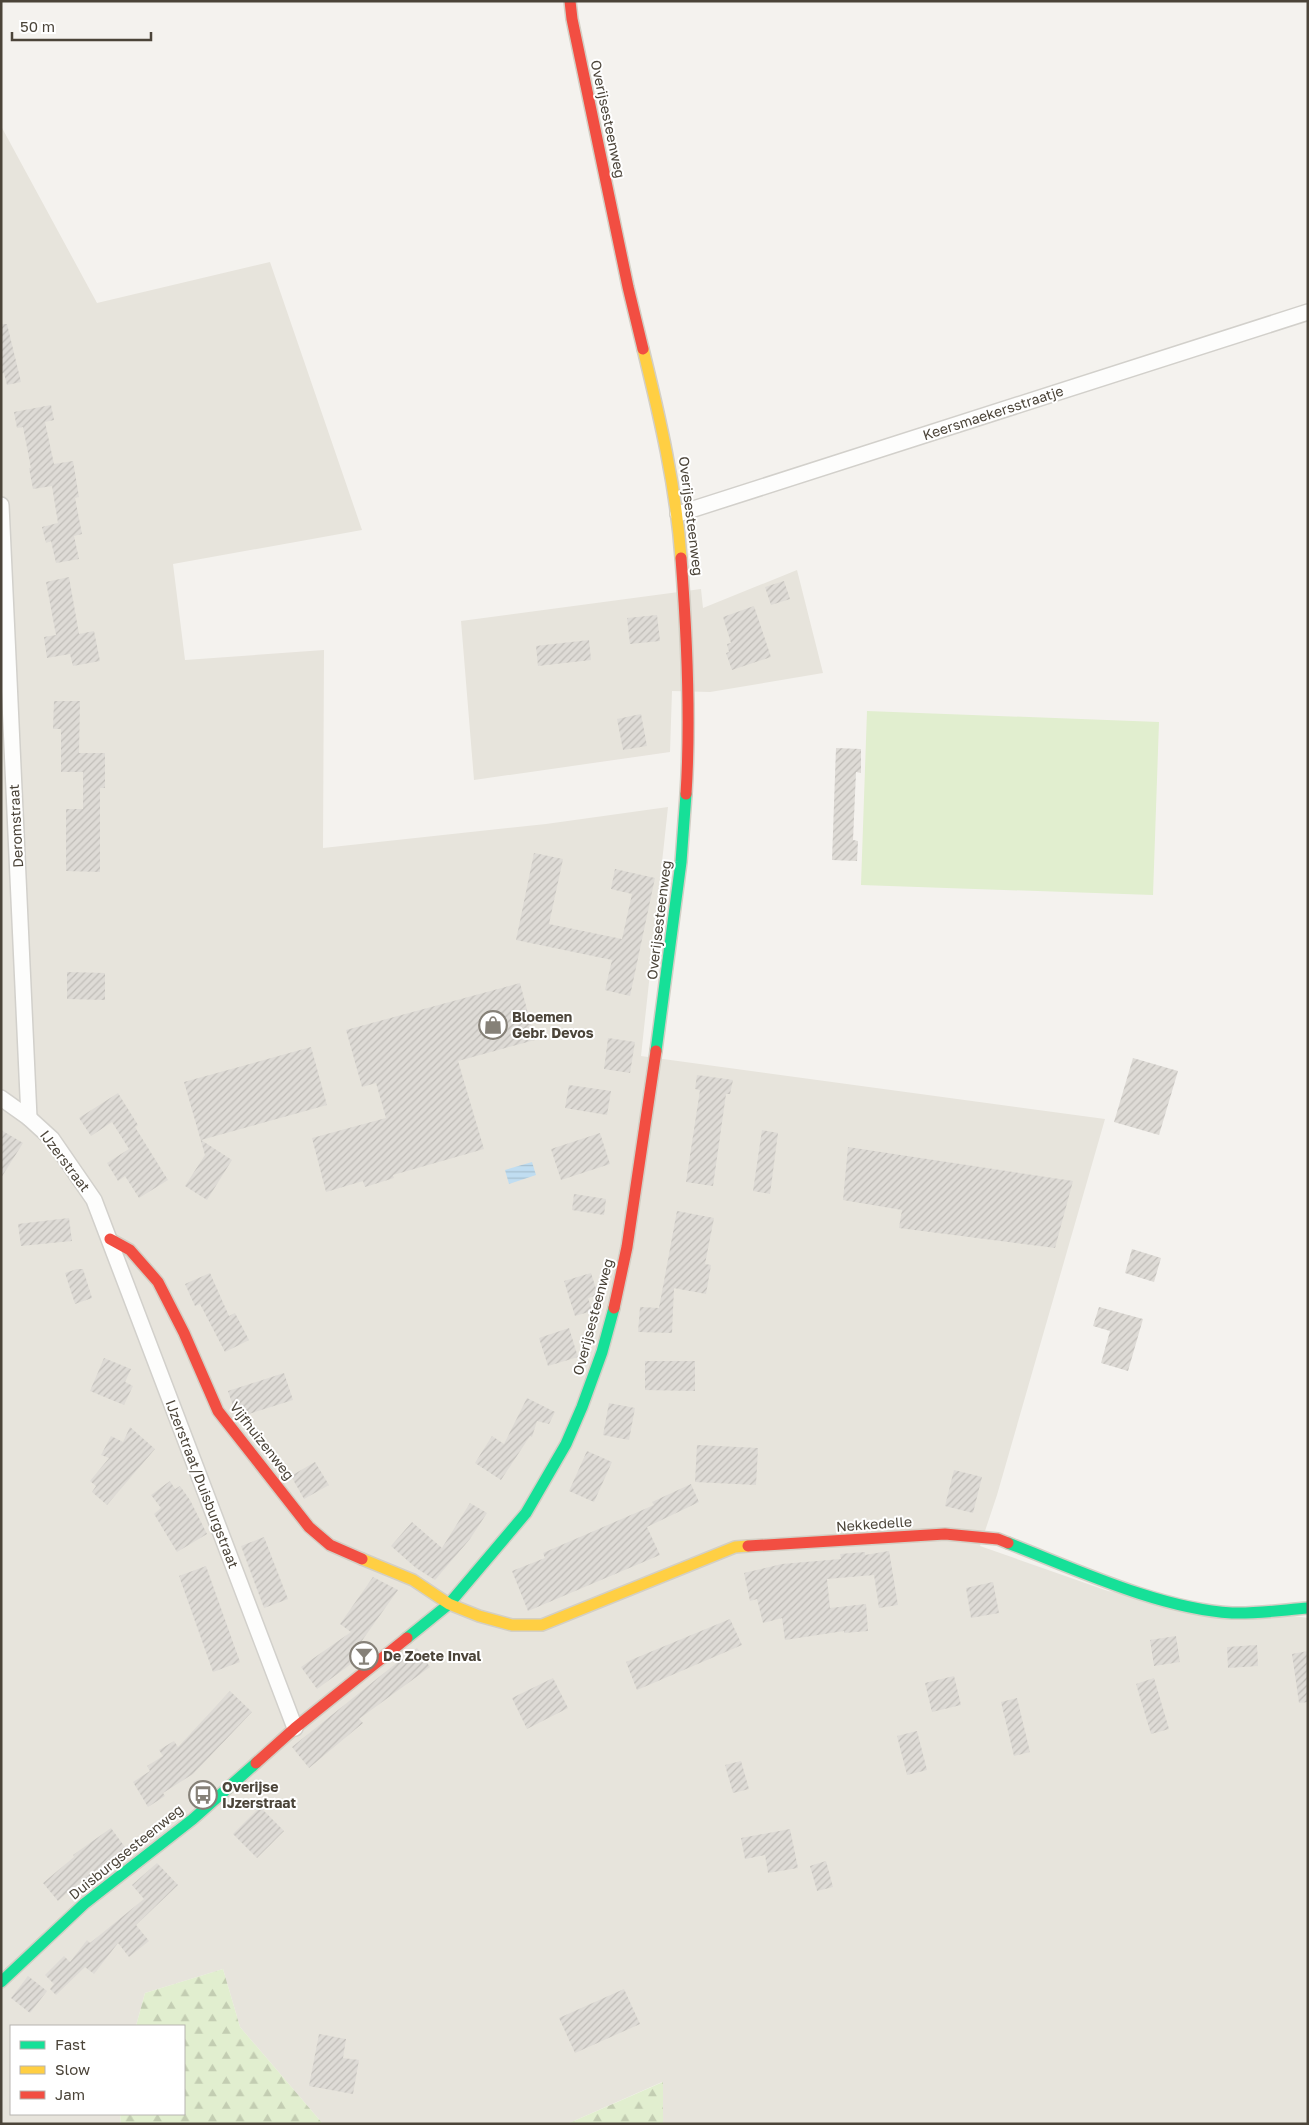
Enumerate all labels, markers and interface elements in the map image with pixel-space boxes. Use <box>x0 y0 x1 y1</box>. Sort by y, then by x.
scale bar <box>12 10 151 42</box>
text: 50 m <box>20 17 55 35</box>
street label: Overijsesteenweg <box>588 58 629 179</box>
street label: Keersmaekersstraatje <box>920 382 1065 443</box>
street label: Overijsesteenweg <box>676 455 707 577</box>
street label: Deromstraat <box>5 784 26 868</box>
street label: Overijsesteenweg <box>643 859 674 981</box>
place label: Bloemen Gebr. Devos <box>512 1008 594 1041</box>
shop icon: Bloemen Gebr. Devos <box>478 1010 508 1040</box>
street label: IJzerstraat <box>37 1127 94 1195</box>
street label: Overijsesteenweg <box>569 1257 616 1377</box>
street label: IJzerstraat/Duisburgstraat <box>162 1397 243 1571</box>
street label: Vijfhuizenweg <box>227 1398 298 1483</box>
street label: Nekkedelle <box>835 1512 913 1535</box>
bar icon: De Zoete Inval <box>349 1641 379 1671</box>
place label: De Zoete Inval <box>383 1647 481 1664</box>
place label: Overijse IJzerstraat <box>222 1778 296 1811</box>
bus stop icon: Overijse IJzerstraat <box>188 1780 218 1810</box>
street label: Duisburgsesteenweg <box>65 1800 186 1903</box>
legend <box>10 2025 185 2115</box>
text: Fast <box>55 2035 86 2053</box>
text: Slow <box>55 2060 90 2078</box>
text: Jam <box>55 2085 85 2103</box>

